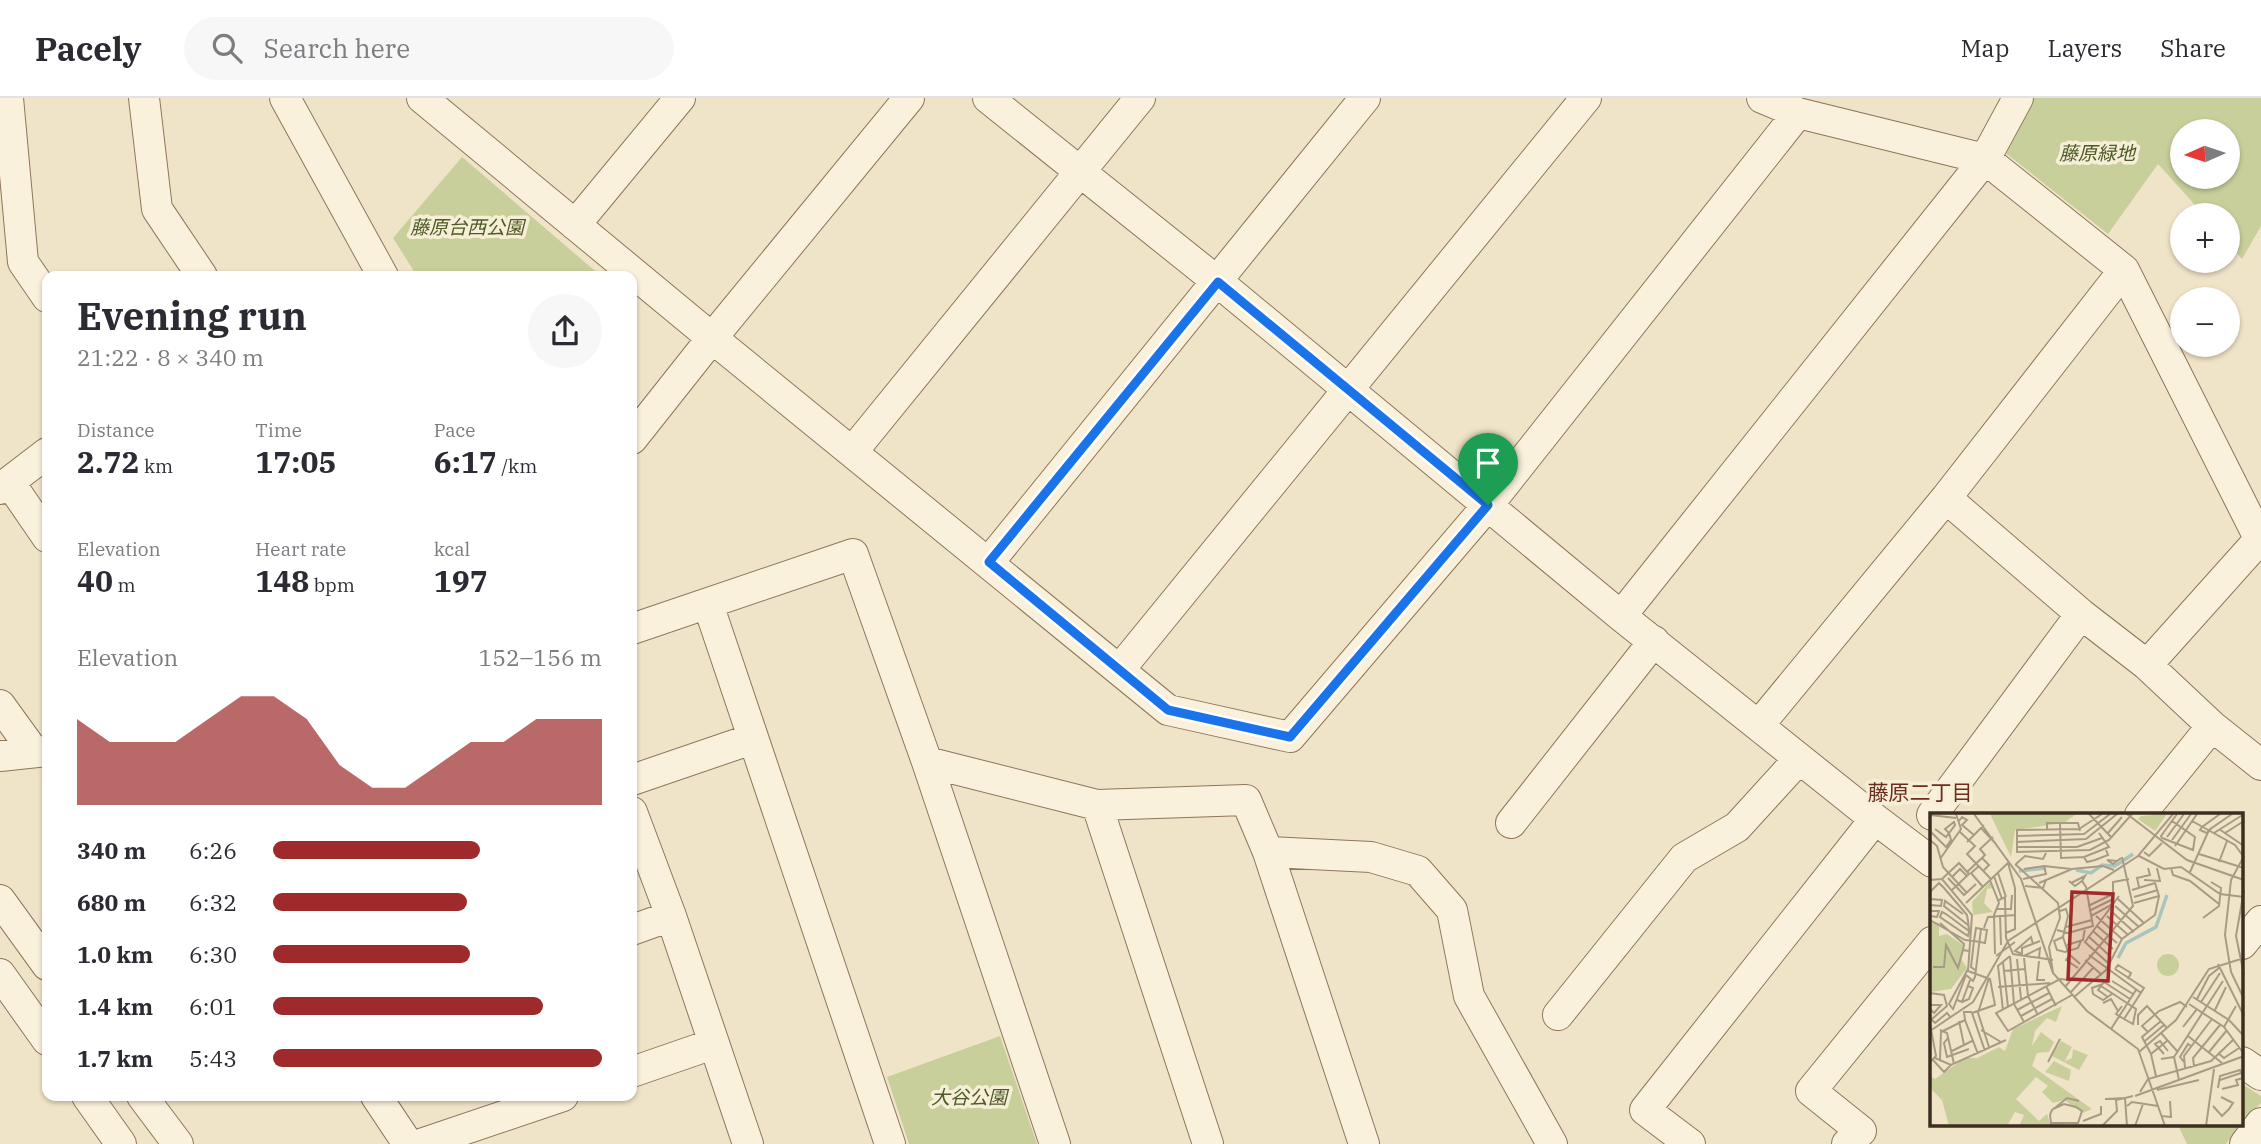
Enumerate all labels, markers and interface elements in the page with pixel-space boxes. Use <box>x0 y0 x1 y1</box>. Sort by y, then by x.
search box <box>184 17 674 80</box>
text: Pacely <box>35 27 142 70</box>
icon: search <box>208 29 246 67</box>
text: Search here <box>264 31 410 65</box>
text: Map <box>1961 32 2009 64</box>
text: Layers <box>2047 32 2122 64</box>
text: Share <box>2160 32 2226 64</box>
north arrow <box>2170 119 2240 189</box>
map controls <box>2170 119 2240 357</box>
park label: 藤原緑地 <box>2059 141 2137 165</box>
button: + <box>2170 203 2240 273</box>
park label: 藤原台西公園 <box>410 215 527 239</box>
button: − <box>2170 287 2240 357</box>
text: Evening run <box>77 291 307 340</box>
button: share <box>528 294 602 368</box>
text: 21:22 · 8 × 340 m <box>77 342 264 372</box>
text: Distance <box>77 418 155 442</box>
text: Time <box>255 418 302 442</box>
text: Pace <box>434 418 475 442</box>
pin <box>1458 433 1518 505</box>
text: 2.72 <box>77 442 139 481</box>
text: 17:05 <box>255 442 336 481</box>
text: 6:17 <box>434 442 497 481</box>
icon: arrive <box>1469 444 1507 482</box>
text: km <box>139 454 173 478</box>
text: /km <box>497 454 537 478</box>
text: Elevation <box>77 537 161 561</box>
text: Heart rate <box>255 537 346 561</box>
text: kcal <box>434 537 470 561</box>
text: 40 <box>77 561 113 600</box>
text: 148 <box>255 561 309 600</box>
text: 197 <box>434 561 488 600</box>
text: m <box>113 573 136 597</box>
text: bpm <box>309 573 355 597</box>
text: Elevation <box>77 642 178 672</box>
text: 152–156 m <box>478 642 602 672</box>
district label: 藤原二丁目 <box>1868 778 1973 806</box>
inset map <box>1930 813 2244 1126</box>
text: 340 m <box>77 835 146 865</box>
text: 6:26 <box>189 835 237 865</box>
text: 680 m <box>77 887 146 917</box>
text: 6:32 <box>189 887 237 917</box>
text: 1.0 km <box>77 939 153 969</box>
text: 6:30 <box>189 939 237 969</box>
text: 1.4 km <box>77 991 153 1021</box>
text: 6:01 <box>189 991 237 1021</box>
text: 1.7 km <box>77 1043 153 1073</box>
text: 5:43 <box>189 1043 237 1073</box>
park label: 大谷公園 <box>931 1085 1010 1109</box>

